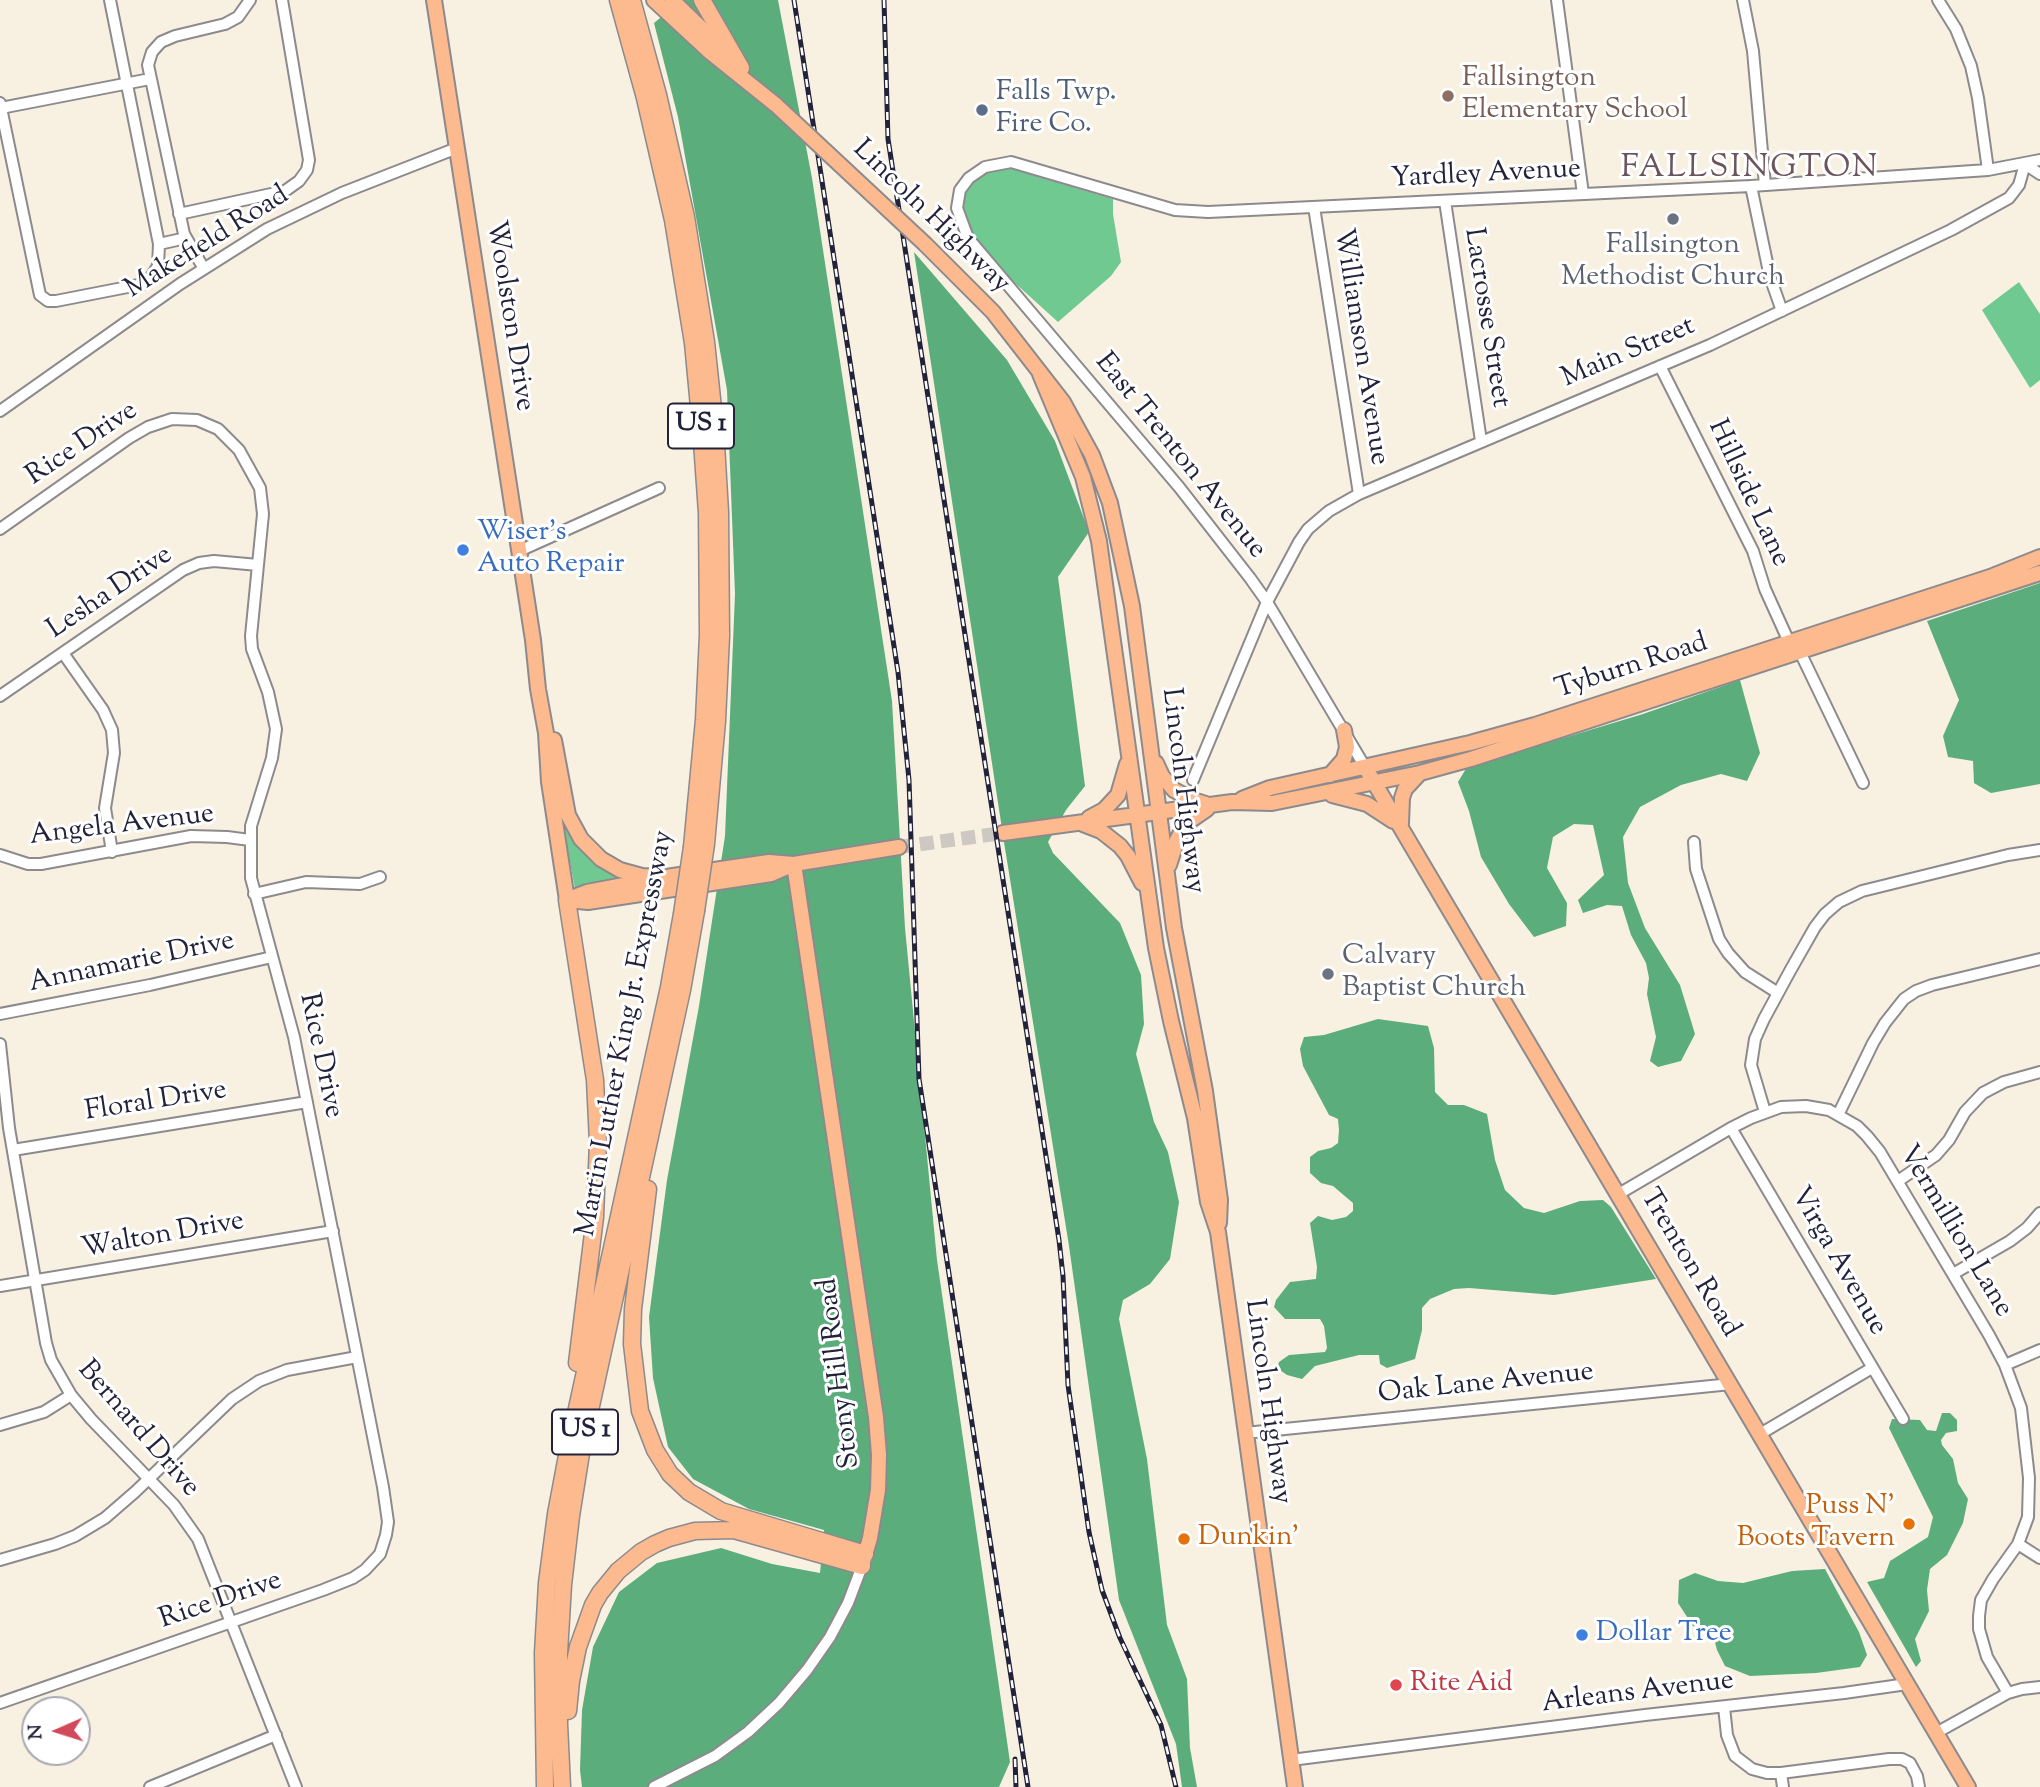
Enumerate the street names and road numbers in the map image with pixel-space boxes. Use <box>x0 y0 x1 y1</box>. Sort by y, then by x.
street label: Lincoln Highway <box>844 134 1016 302</box>
street label: Yardley Avenue <box>1390 154 1582 198</box>
street label: Makefield Road <box>120 180 296 308</box>
street label: Woolston Drive <box>476 218 540 414</box>
street label: Williamson Avenue <box>1324 226 1394 468</box>
street label: Lacrosse Street <box>1454 226 1516 410</box>
street label: Main Street <box>1557 311 1701 397</box>
street label: East Trenton Avenue <box>1086 348 1272 566</box>
street label: Rice Drive <box>21 396 145 494</box>
road number: US 1 <box>668 404 734 448</box>
street label: Hillside Lane <box>1698 415 1796 573</box>
street label: Lesha Drive <box>42 540 180 648</box>
street label: Tyburn Road <box>1552 628 1712 708</box>
street label: Lincoln Highway <box>1152 687 1210 895</box>
street label: Angela Avenue <box>28 799 216 855</box>
street label: Martin Luther King Jr. Expressway <box>571 828 683 1240</box>
street label: Annamarie Drive <box>26 926 238 1002</box>
street label: Rice Drive <box>289 990 349 1122</box>
street label: Floral Drive <box>83 1075 229 1131</box>
street label: Vermillion Lane <box>1889 1140 2019 1324</box>
street label: Virga Avenue <box>1781 1182 1893 1342</box>
street label: Trenton Road <box>1630 1184 1746 1344</box>
street label: Walton Drive <box>79 1206 247 1268</box>
street label: Stony Hill Road <box>813 1276 869 1470</box>
street label: Lincoln Highway <box>1235 1297 1297 1507</box>
street label: Bernard Drive <box>69 1355 205 1505</box>
street label: Oak Lane Avenue <box>1377 1357 1595 1413</box>
road number: US 1 <box>552 1410 618 1455</box>
street label: Rice Drive <box>156 1565 286 1639</box>
street label: Arleans Avenue <box>1540 1666 1736 1722</box>

